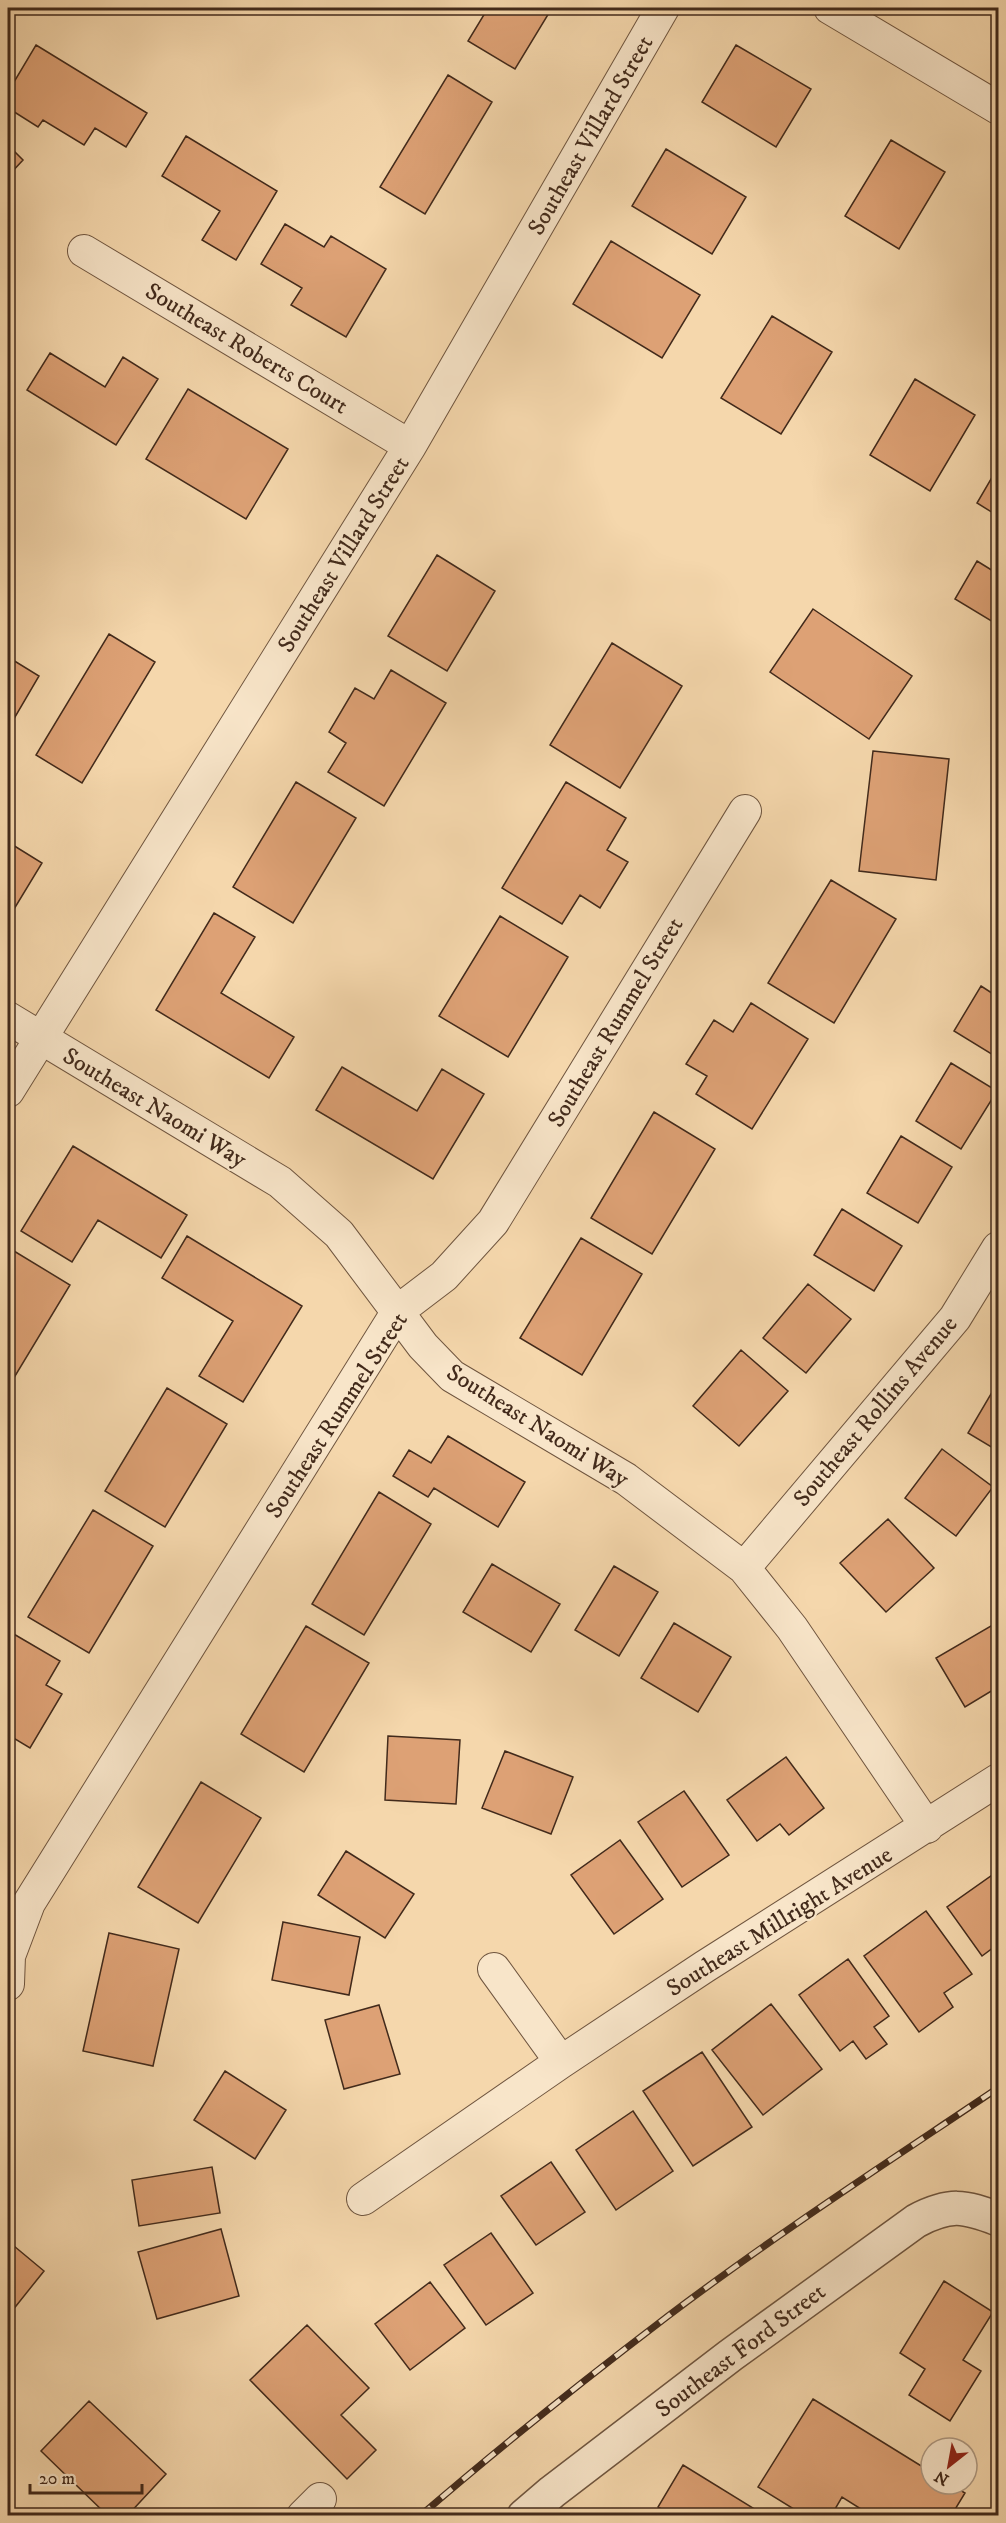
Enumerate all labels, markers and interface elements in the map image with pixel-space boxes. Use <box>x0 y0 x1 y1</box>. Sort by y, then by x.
street label: Southeast Villard Street <box>521 30 660 241</box>
street label: Southeast Roberts Court <box>140 276 354 421</box>
street label: Southeast Villard Street <box>271 451 416 658</box>
street label: Southeast Rummel Street <box>541 912 691 1133</box>
street label: Southeast Naomi Way <box>57 1041 252 1175</box>
street label: Southeast Rummel Street <box>259 1307 415 1524</box>
street label: Southeast Rollins Avenue <box>787 1310 964 1513</box>
street label: Southeast Naomi Way <box>441 1358 635 1494</box>
street label: Southeast Millright Avenue <box>661 1840 898 2004</box>
street label: Southeast Ford Street <box>650 2277 832 2425</box>
north arrow <box>919 2436 979 2496</box>
scale bar <box>30 2457 142 2495</box>
text: N <box>931 2466 953 2490</box>
text: 20 m <box>39 2468 75 2490</box>

